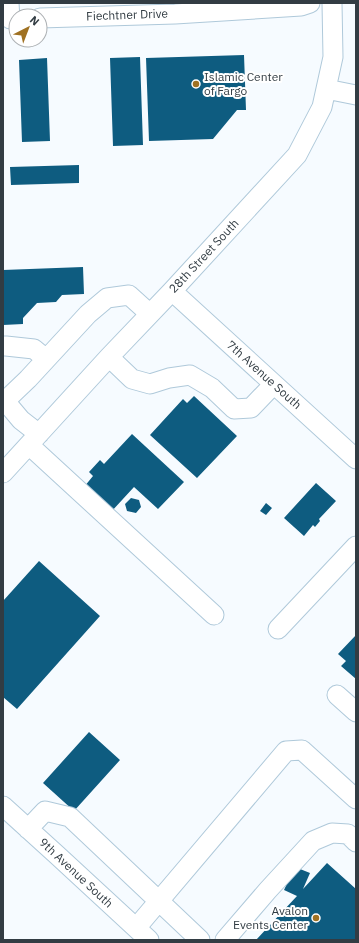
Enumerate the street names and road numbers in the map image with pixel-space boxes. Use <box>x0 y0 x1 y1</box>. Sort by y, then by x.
street label: Fiechtner Drive <box>86 6 169 23</box>
street label: 28th Street South <box>166 216 242 296</box>
street label: 7th Avenue South <box>224 337 305 412</box>
street label: 9th Avenue South <box>36 835 116 911</box>

